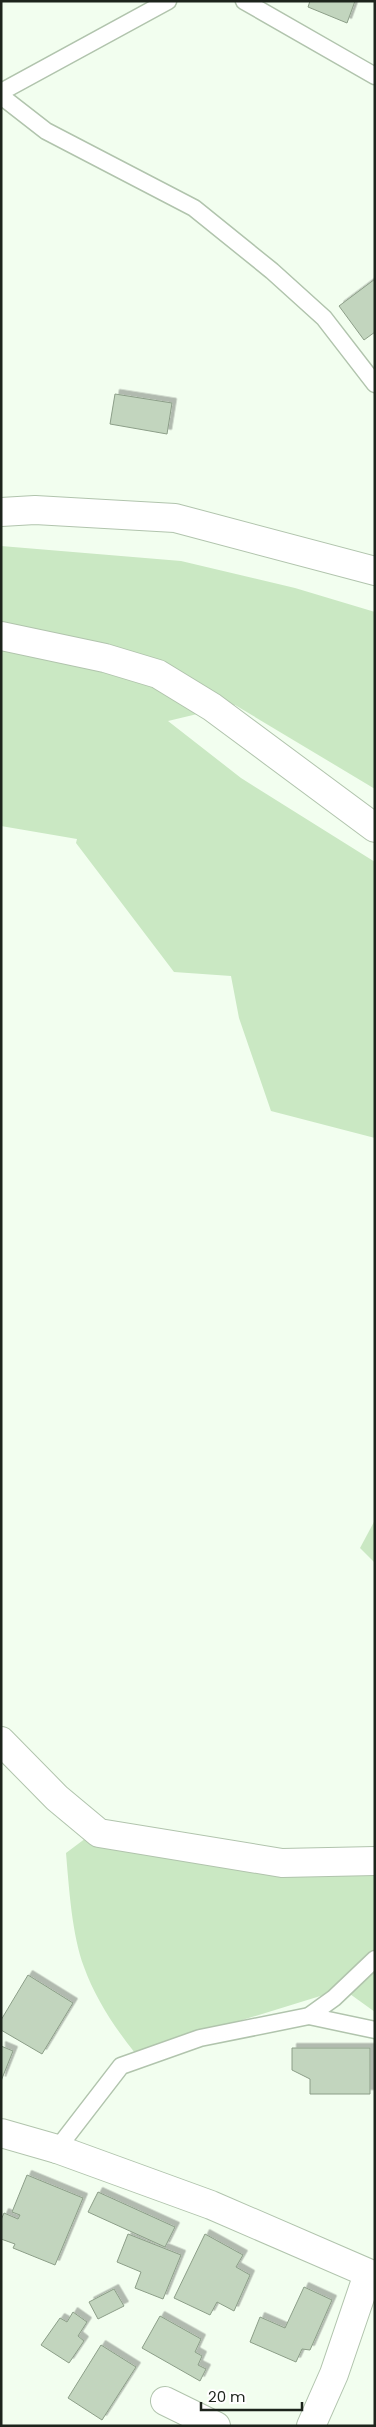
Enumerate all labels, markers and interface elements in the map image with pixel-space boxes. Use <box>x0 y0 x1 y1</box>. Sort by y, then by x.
scale bar <box>201 2380 302 2412</box>
text: 20 m <box>208 2386 246 2407</box>

